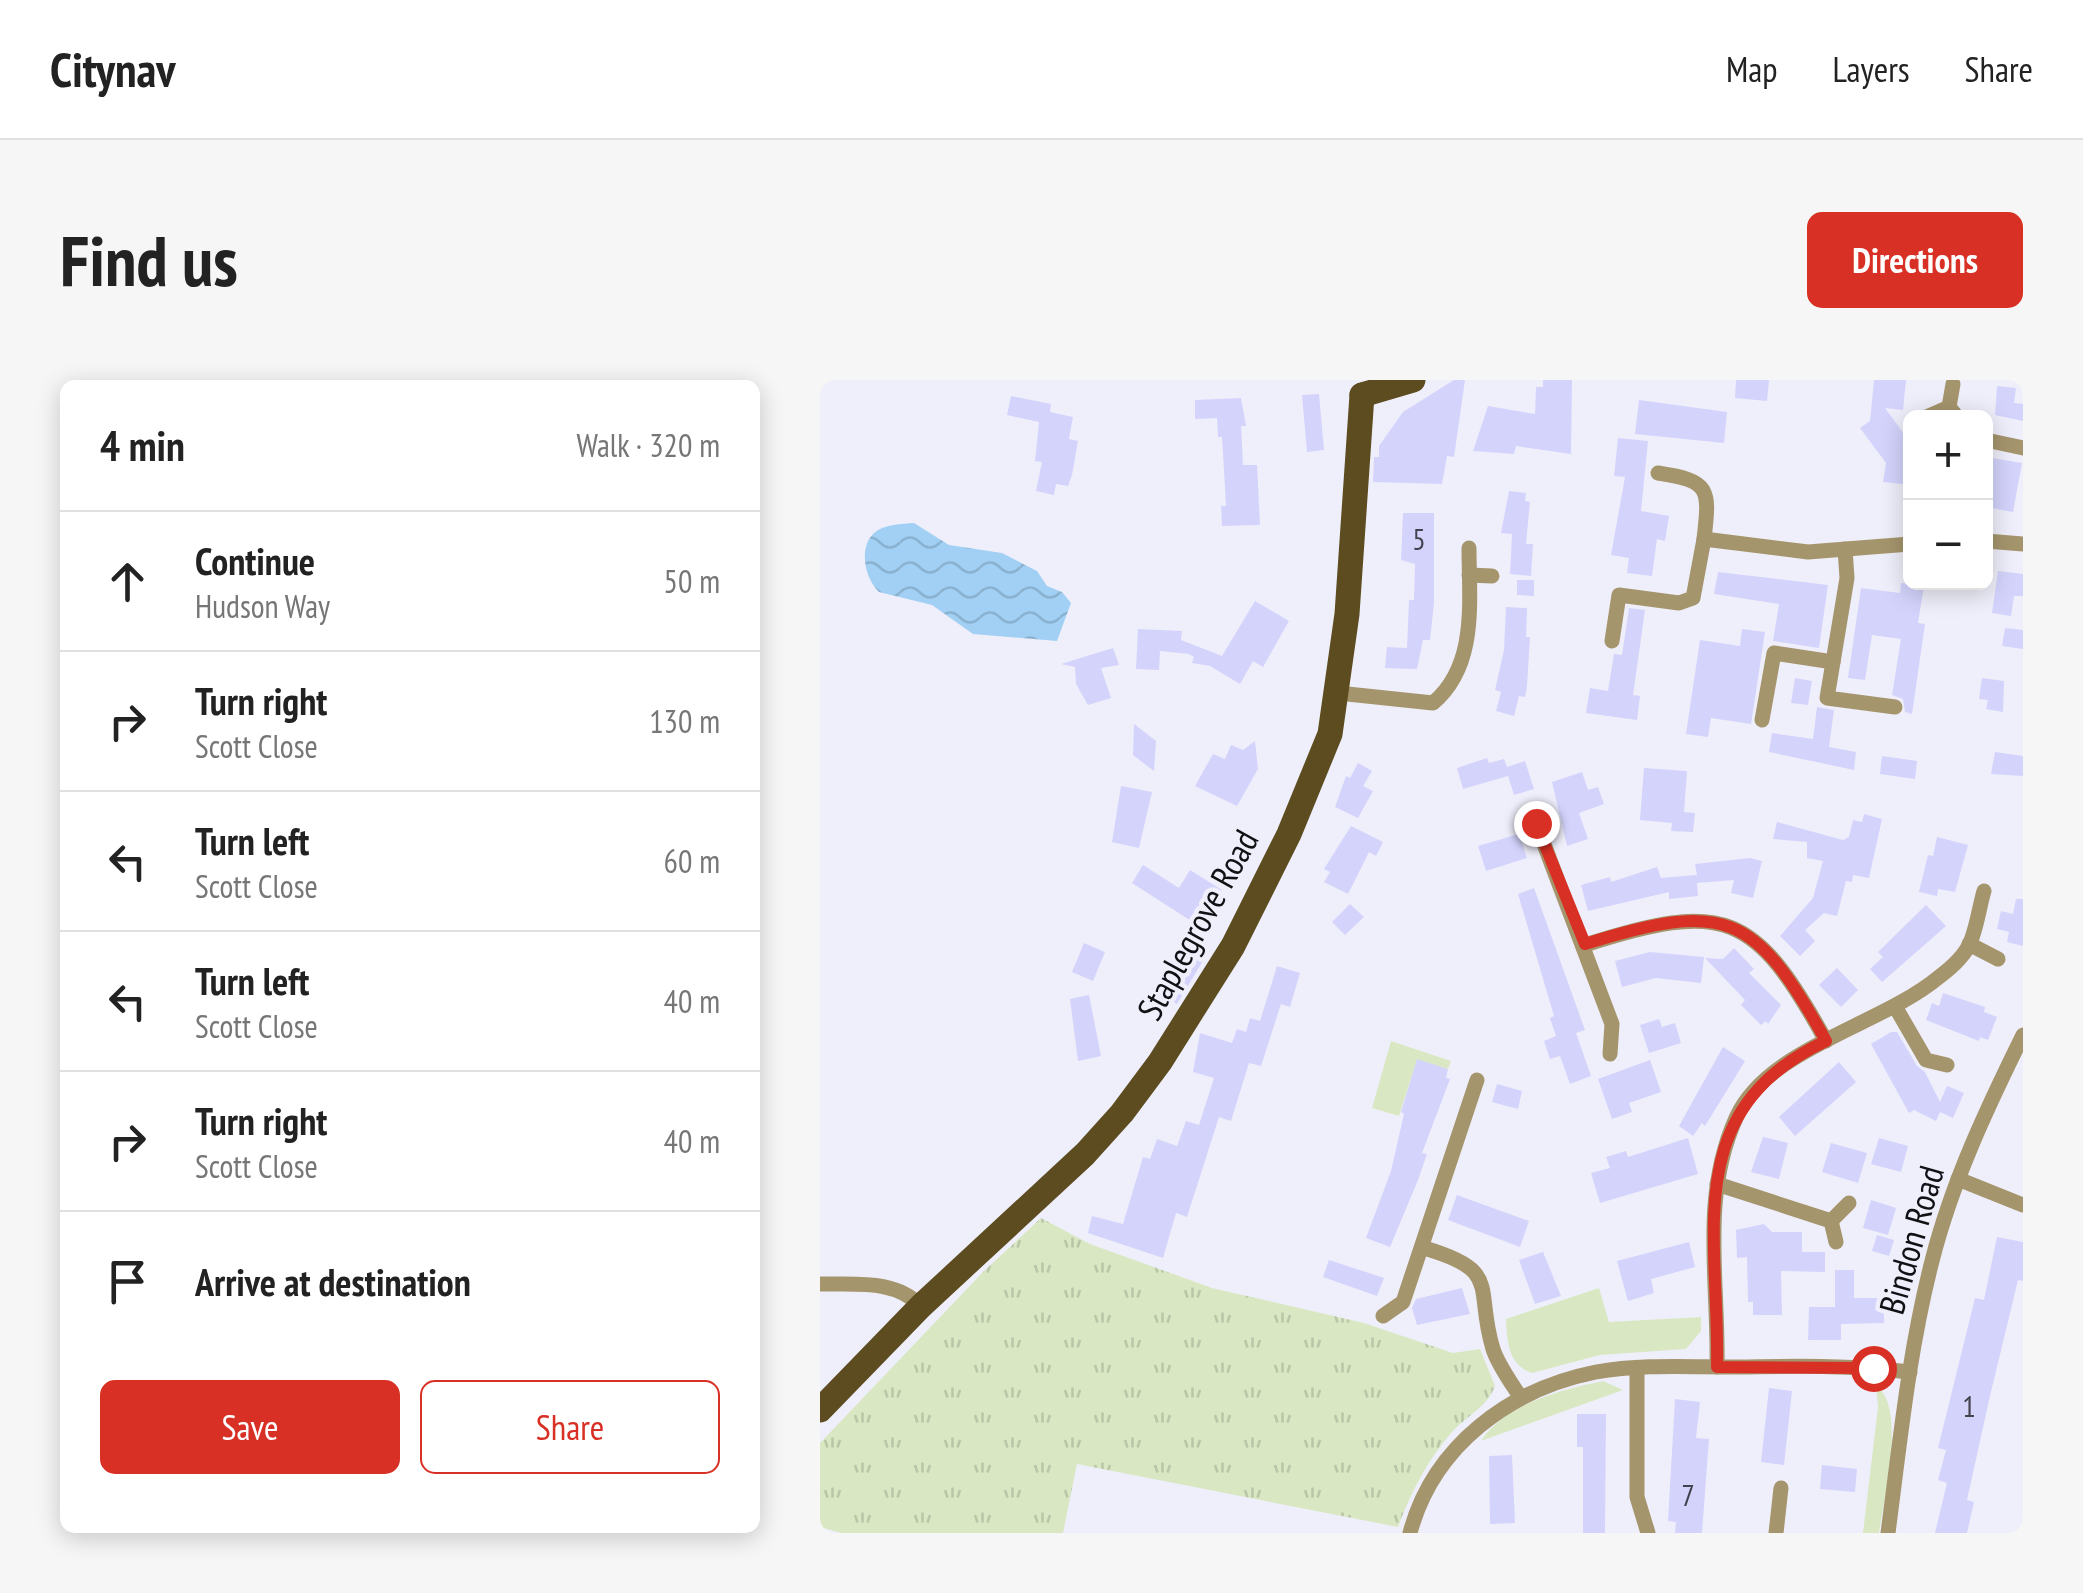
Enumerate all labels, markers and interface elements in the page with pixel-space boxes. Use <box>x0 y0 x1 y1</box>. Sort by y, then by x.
text: Citynav <box>50 38 175 100</box>
text: Map <box>1726 46 1777 92</box>
text: Layers <box>1832 46 1910 92</box>
text: Share <box>1965 46 2033 92</box>
button: Directions <box>1807 212 2023 308</box>
text: Find us <box>60 215 238 305</box>
map controls <box>1903 410 1993 590</box>
button: + <box>1903 410 1993 500</box>
text: 4 min <box>100 418 185 473</box>
text: Walk · 320 m <box>576 424 720 466</box>
button: − <box>1903 500 1993 590</box>
house number: 5 <box>1412 519 1426 558</box>
text: Continue <box>195 536 315 585</box>
icon: ahead <box>100 554 155 609</box>
text: 50 m <box>664 560 720 602</box>
text: Hudson Way <box>195 585 330 627</box>
text: Turn right <box>195 676 327 725</box>
icon: right <box>100 694 155 749</box>
text: 130 m <box>649 700 720 742</box>
text: Scott Close <box>195 725 318 767</box>
route end <box>1514 801 1560 847</box>
text: Turn left <box>195 816 309 865</box>
street label: Staplegrove Road <box>1126 821 1268 1028</box>
icon: left <box>100 834 155 889</box>
text: 60 m <box>664 840 720 882</box>
text: Scott Close <box>195 865 318 907</box>
text: Turn left <box>195 956 309 1005</box>
icon: left <box>100 974 155 1029</box>
text: 40 m <box>664 980 720 1022</box>
text: Scott Close <box>195 1005 318 1047</box>
text: Turn right <box>195 1096 327 1145</box>
icon: right <box>100 1114 155 1169</box>
text: 40 m <box>664 1120 720 1162</box>
text: Scott Close <box>195 1145 318 1187</box>
street label: Bindon Road <box>1868 1160 1954 1319</box>
icon: arrive <box>100 1254 155 1309</box>
text: Arrive at destination <box>195 1257 471 1306</box>
route start <box>1851 1346 1897 1392</box>
button: Save <box>100 1380 400 1474</box>
button: Share <box>420 1380 720 1474</box>
house number: 1 <box>1962 1386 1976 1425</box>
house number: 7 <box>1681 1475 1695 1514</box>

